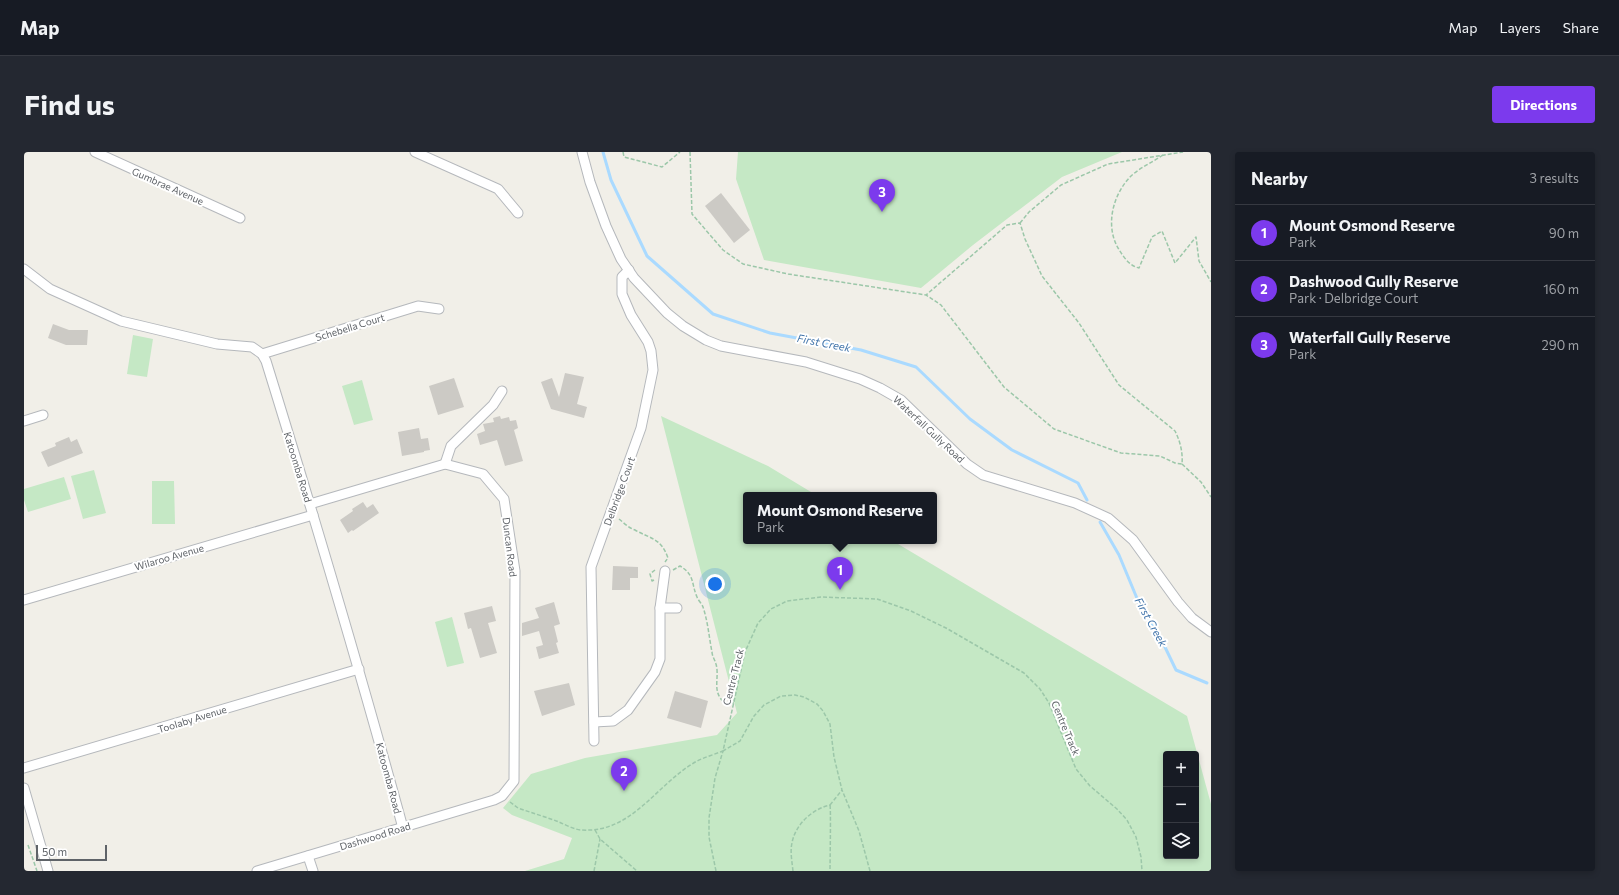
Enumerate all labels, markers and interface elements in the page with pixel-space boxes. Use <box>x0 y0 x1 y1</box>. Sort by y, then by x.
text: Map <box>20 16 59 39</box>
text: Map <box>1449 19 1477 36</box>
text: Layers <box>1499 19 1541 36</box>
text: Share <box>1563 19 1599 36</box>
button: Directions <box>1492 86 1595 123</box>
text: Find us <box>24 87 115 121</box>
street label: Gumbrae Avenue <box>130 165 206 207</box>
text: Nearby <box>1251 168 1308 189</box>
text: 3 results <box>1530 170 1579 186</box>
pin: 3 <box>869 179 895 212</box>
text: Mount Osmond Reserve <box>1289 216 1455 234</box>
text: 1 <box>1261 225 1267 241</box>
text: 90 m <box>1549 225 1579 241</box>
text: Park <box>1289 234 1316 250</box>
text: Dashwood Gully Reserve <box>1289 272 1458 290</box>
text: 2 <box>1260 281 1268 297</box>
text: 160 m <box>1543 281 1579 297</box>
text: Park · Delbridge Court <box>1289 290 1418 306</box>
street label: Schebella Court <box>314 311 386 343</box>
text: Waterfall Gully Reserve <box>1289 328 1450 346</box>
water label: First Creek <box>796 331 853 354</box>
text: 3 <box>1260 337 1268 353</box>
text: 290 m <box>1542 337 1579 353</box>
text: Park <box>1289 346 1316 362</box>
street label: Waterfall Gully Road <box>891 393 967 465</box>
street label: Katoomba Road <box>282 430 314 504</box>
street label: Delbridge Court <box>601 455 637 527</box>
popup <box>743 492 937 544</box>
text: Mount Osmond Reserve <box>757 501 923 519</box>
street label: Duncan Road <box>500 517 520 578</box>
text: Park <box>757 519 784 535</box>
street label: Wilaroo Avenue <box>133 541 205 573</box>
pin: 1 <box>827 557 853 590</box>
your location <box>705 574 725 594</box>
water label: First Creek <box>1133 595 1171 650</box>
street label: Centre Track <box>720 647 746 707</box>
street label: Centre Track <box>1049 699 1083 758</box>
street label: Toolaby Avenue <box>156 703 228 735</box>
street label: Katoomba Road <box>374 741 404 815</box>
map controls <box>1163 751 1199 859</box>
button: + <box>1163 751 1199 787</box>
pin: 2 <box>611 758 637 791</box>
button: − <box>1163 787 1199 823</box>
street label: Dashwood Road <box>338 819 412 852</box>
button: layers <box>1163 823 1199 859</box>
scale bar <box>36 843 107 862</box>
text: 50 m <box>42 845 67 858</box>

